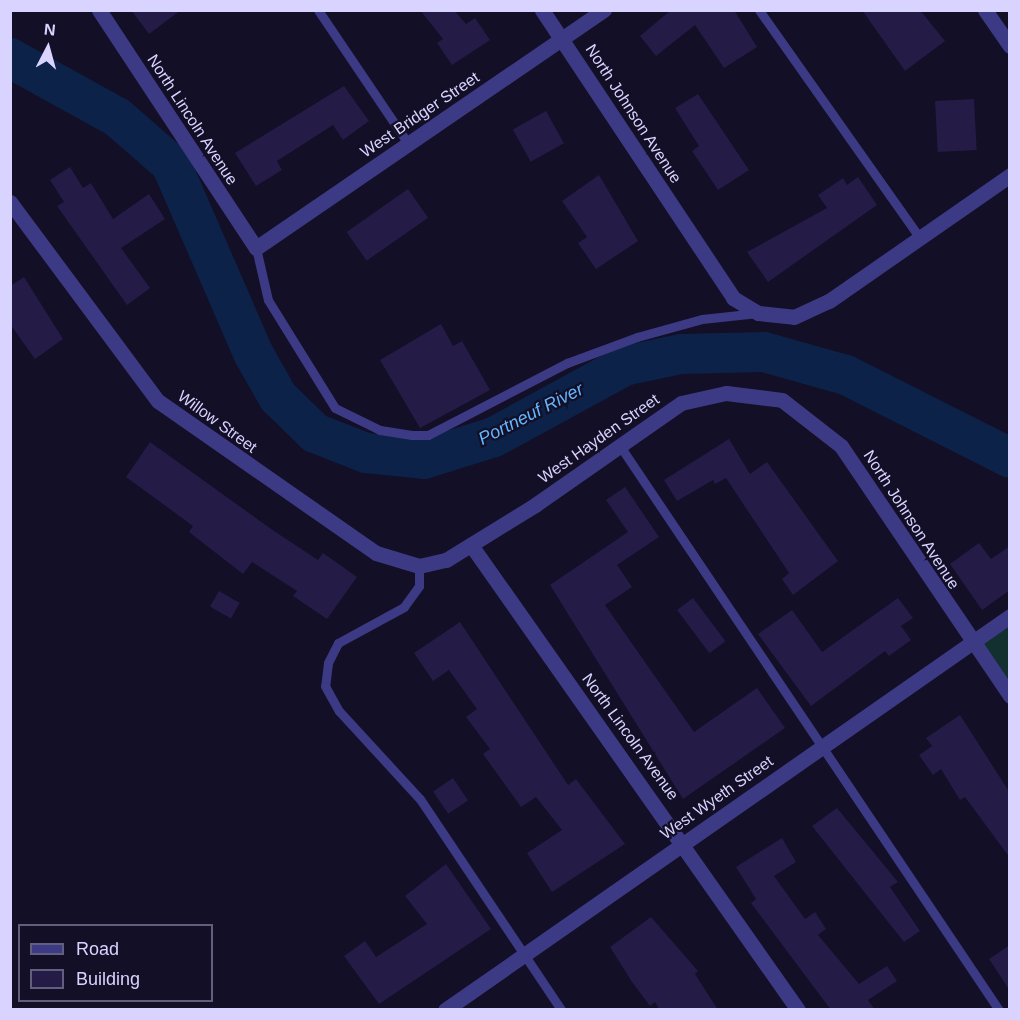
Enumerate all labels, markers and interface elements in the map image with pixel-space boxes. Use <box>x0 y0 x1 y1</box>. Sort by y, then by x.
north arrow <box>18 18 78 78</box>
text: N <box>43 21 57 39</box>
street label: North Johnson Avenue <box>581 41 685 187</box>
street label: North Lincoln Avenue <box>142 51 242 189</box>
street label: West Bridger Street <box>357 68 483 162</box>
water label: Portneuf River <box>475 378 587 450</box>
street label: Willow Street <box>174 387 260 457</box>
street label: West Hayden Street <box>535 390 663 488</box>
street label: North Johnson Avenue <box>859 447 963 593</box>
street label: North Lincoln Avenue <box>577 670 683 804</box>
street label: West Wyeth Street <box>657 752 777 844</box>
legend <box>18 924 213 1002</box>
text: Road <box>76 939 119 959</box>
text: Building <box>76 969 140 989</box>

